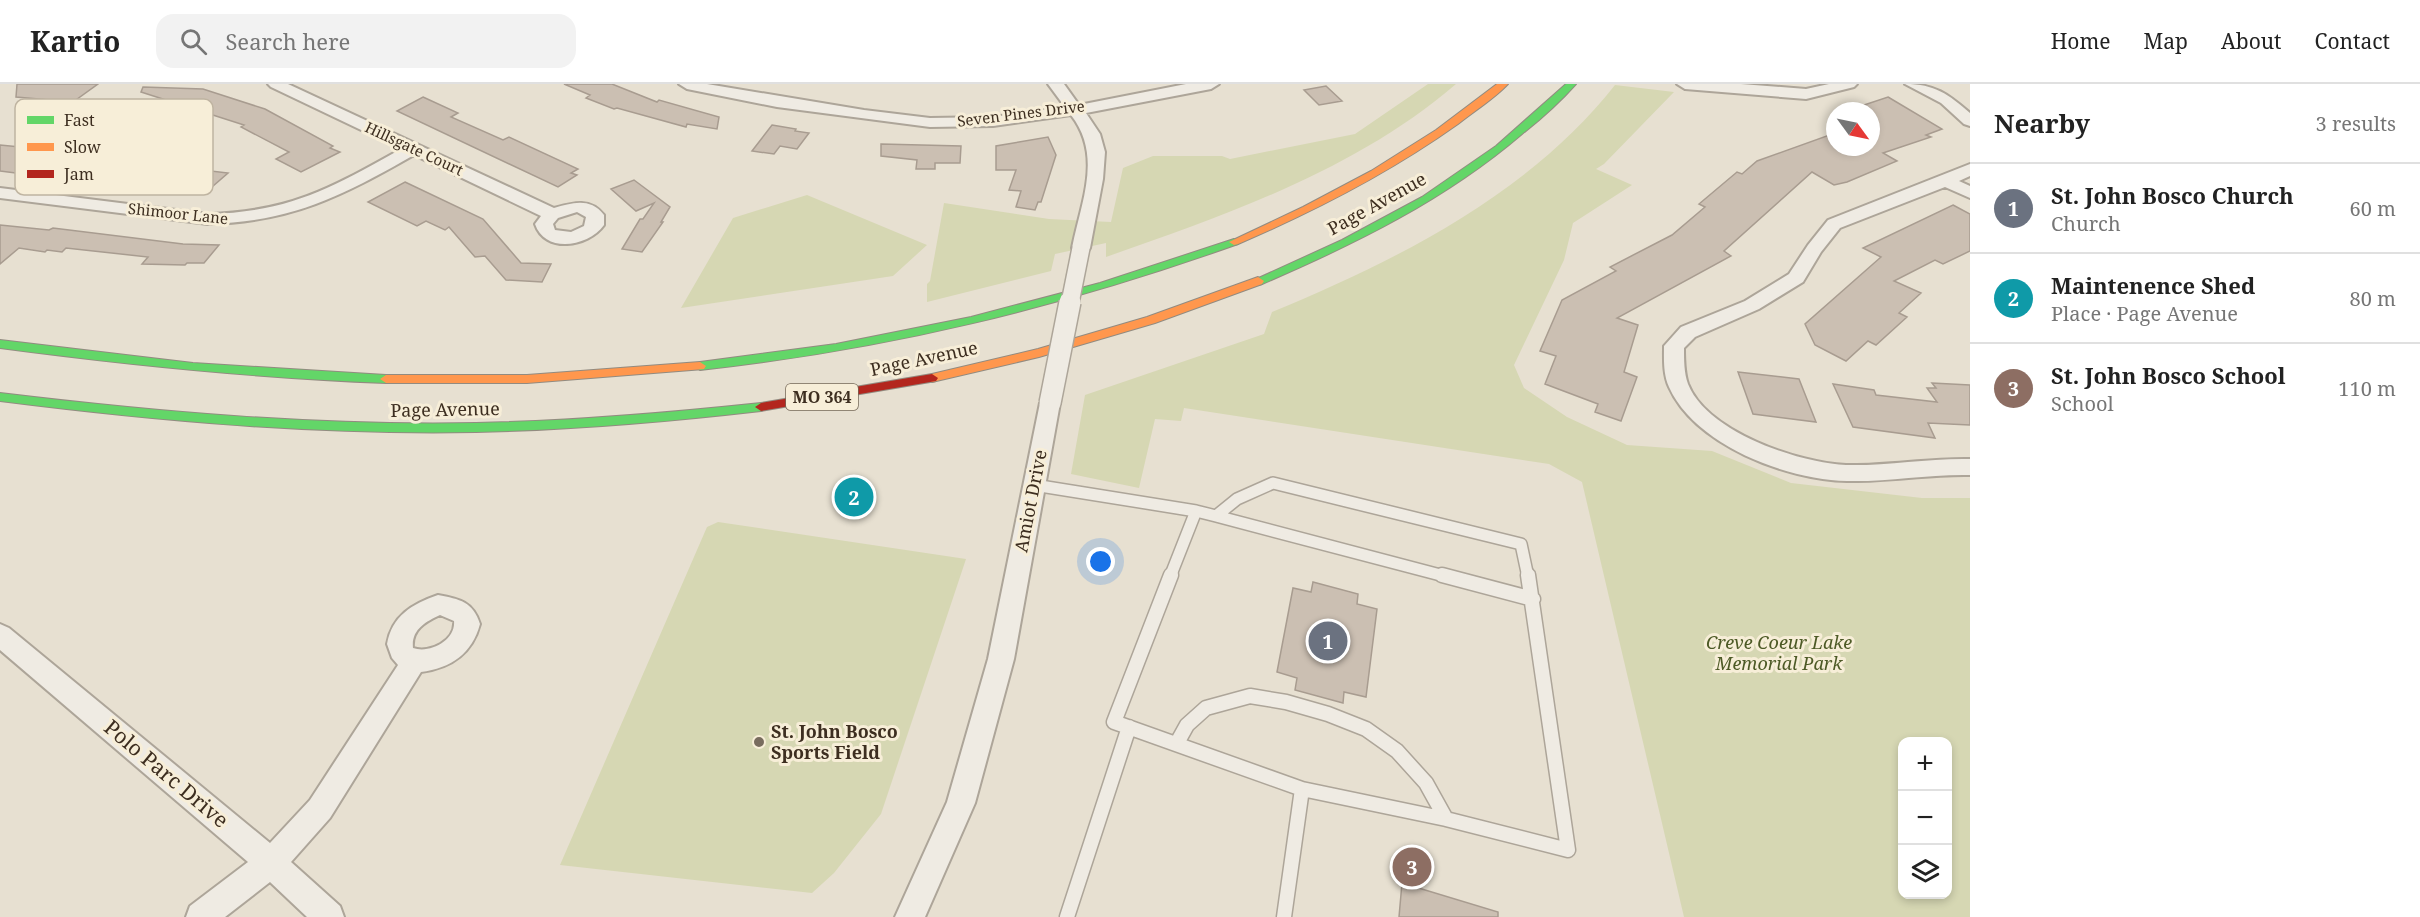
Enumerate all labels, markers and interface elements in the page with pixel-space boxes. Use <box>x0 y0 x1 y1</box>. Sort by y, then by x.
search box <box>156 14 576 68</box>
text: Kartio <box>30 22 120 60</box>
icon: search <box>177 25 210 58</box>
text: Search here <box>225 26 350 56</box>
text: Home <box>2051 27 2111 55</box>
text: Map <box>2144 27 2188 55</box>
text: About <box>2221 27 2282 55</box>
text: Contact <box>2315 27 2390 55</box>
street label: Seven Pines Drive <box>956 95 1086 131</box>
legend <box>15 99 213 195</box>
north arrow <box>1826 102 1880 156</box>
text: Nearby <box>1994 105 2090 141</box>
text: Fast <box>64 109 95 131</box>
text: 3 results <box>2316 110 2396 137</box>
street label: Hillsgate Court <box>362 117 467 180</box>
text: Slow <box>64 136 101 158</box>
text: Jam <box>63 163 94 185</box>
street label: Page Avenue <box>1323 166 1430 240</box>
text: St. John Bosco Church <box>2051 180 2294 210</box>
text: 1 <box>2008 195 2019 222</box>
text: 60 m <box>2350 195 2396 222</box>
street label: Shimoor Lane <box>127 198 229 228</box>
text: Church <box>2051 210 2121 237</box>
text: Maintenence Shed <box>2051 270 2255 300</box>
text: 2 <box>2008 285 2019 312</box>
text: 80 m <box>2350 285 2396 312</box>
text: Place · Page Avenue <box>2051 300 2238 327</box>
street label: Page Avenue <box>868 335 980 381</box>
text: St. John Bosco School <box>2051 360 2286 390</box>
text: 3 <box>2008 375 2019 402</box>
text: 110 m <box>2338 375 2396 402</box>
road number: MO 364 <box>786 384 858 410</box>
text: School <box>2051 390 2114 417</box>
street label: Page Avenue <box>390 396 500 422</box>
street label: Amiot Drive <box>1008 447 1052 554</box>
pin: 2 <box>834 474 874 520</box>
your location <box>1086 547 1115 576</box>
pin: 1 <box>1308 618 1348 664</box>
park label: Creve Coeur Lake Memorial Park <box>1706 630 1852 675</box>
street label: Polo Parc Drive <box>99 713 235 834</box>
place label: St. John Bosco Sports Field <box>771 719 898 764</box>
marker: St. John Bosco Sports Field <box>752 735 766 749</box>
map controls <box>1898 737 1952 899</box>
button: + <box>1898 737 1952 791</box>
button: − <box>1898 791 1952 845</box>
pin: 3 <box>1392 844 1432 890</box>
button: layers <box>1898 845 1952 899</box>

